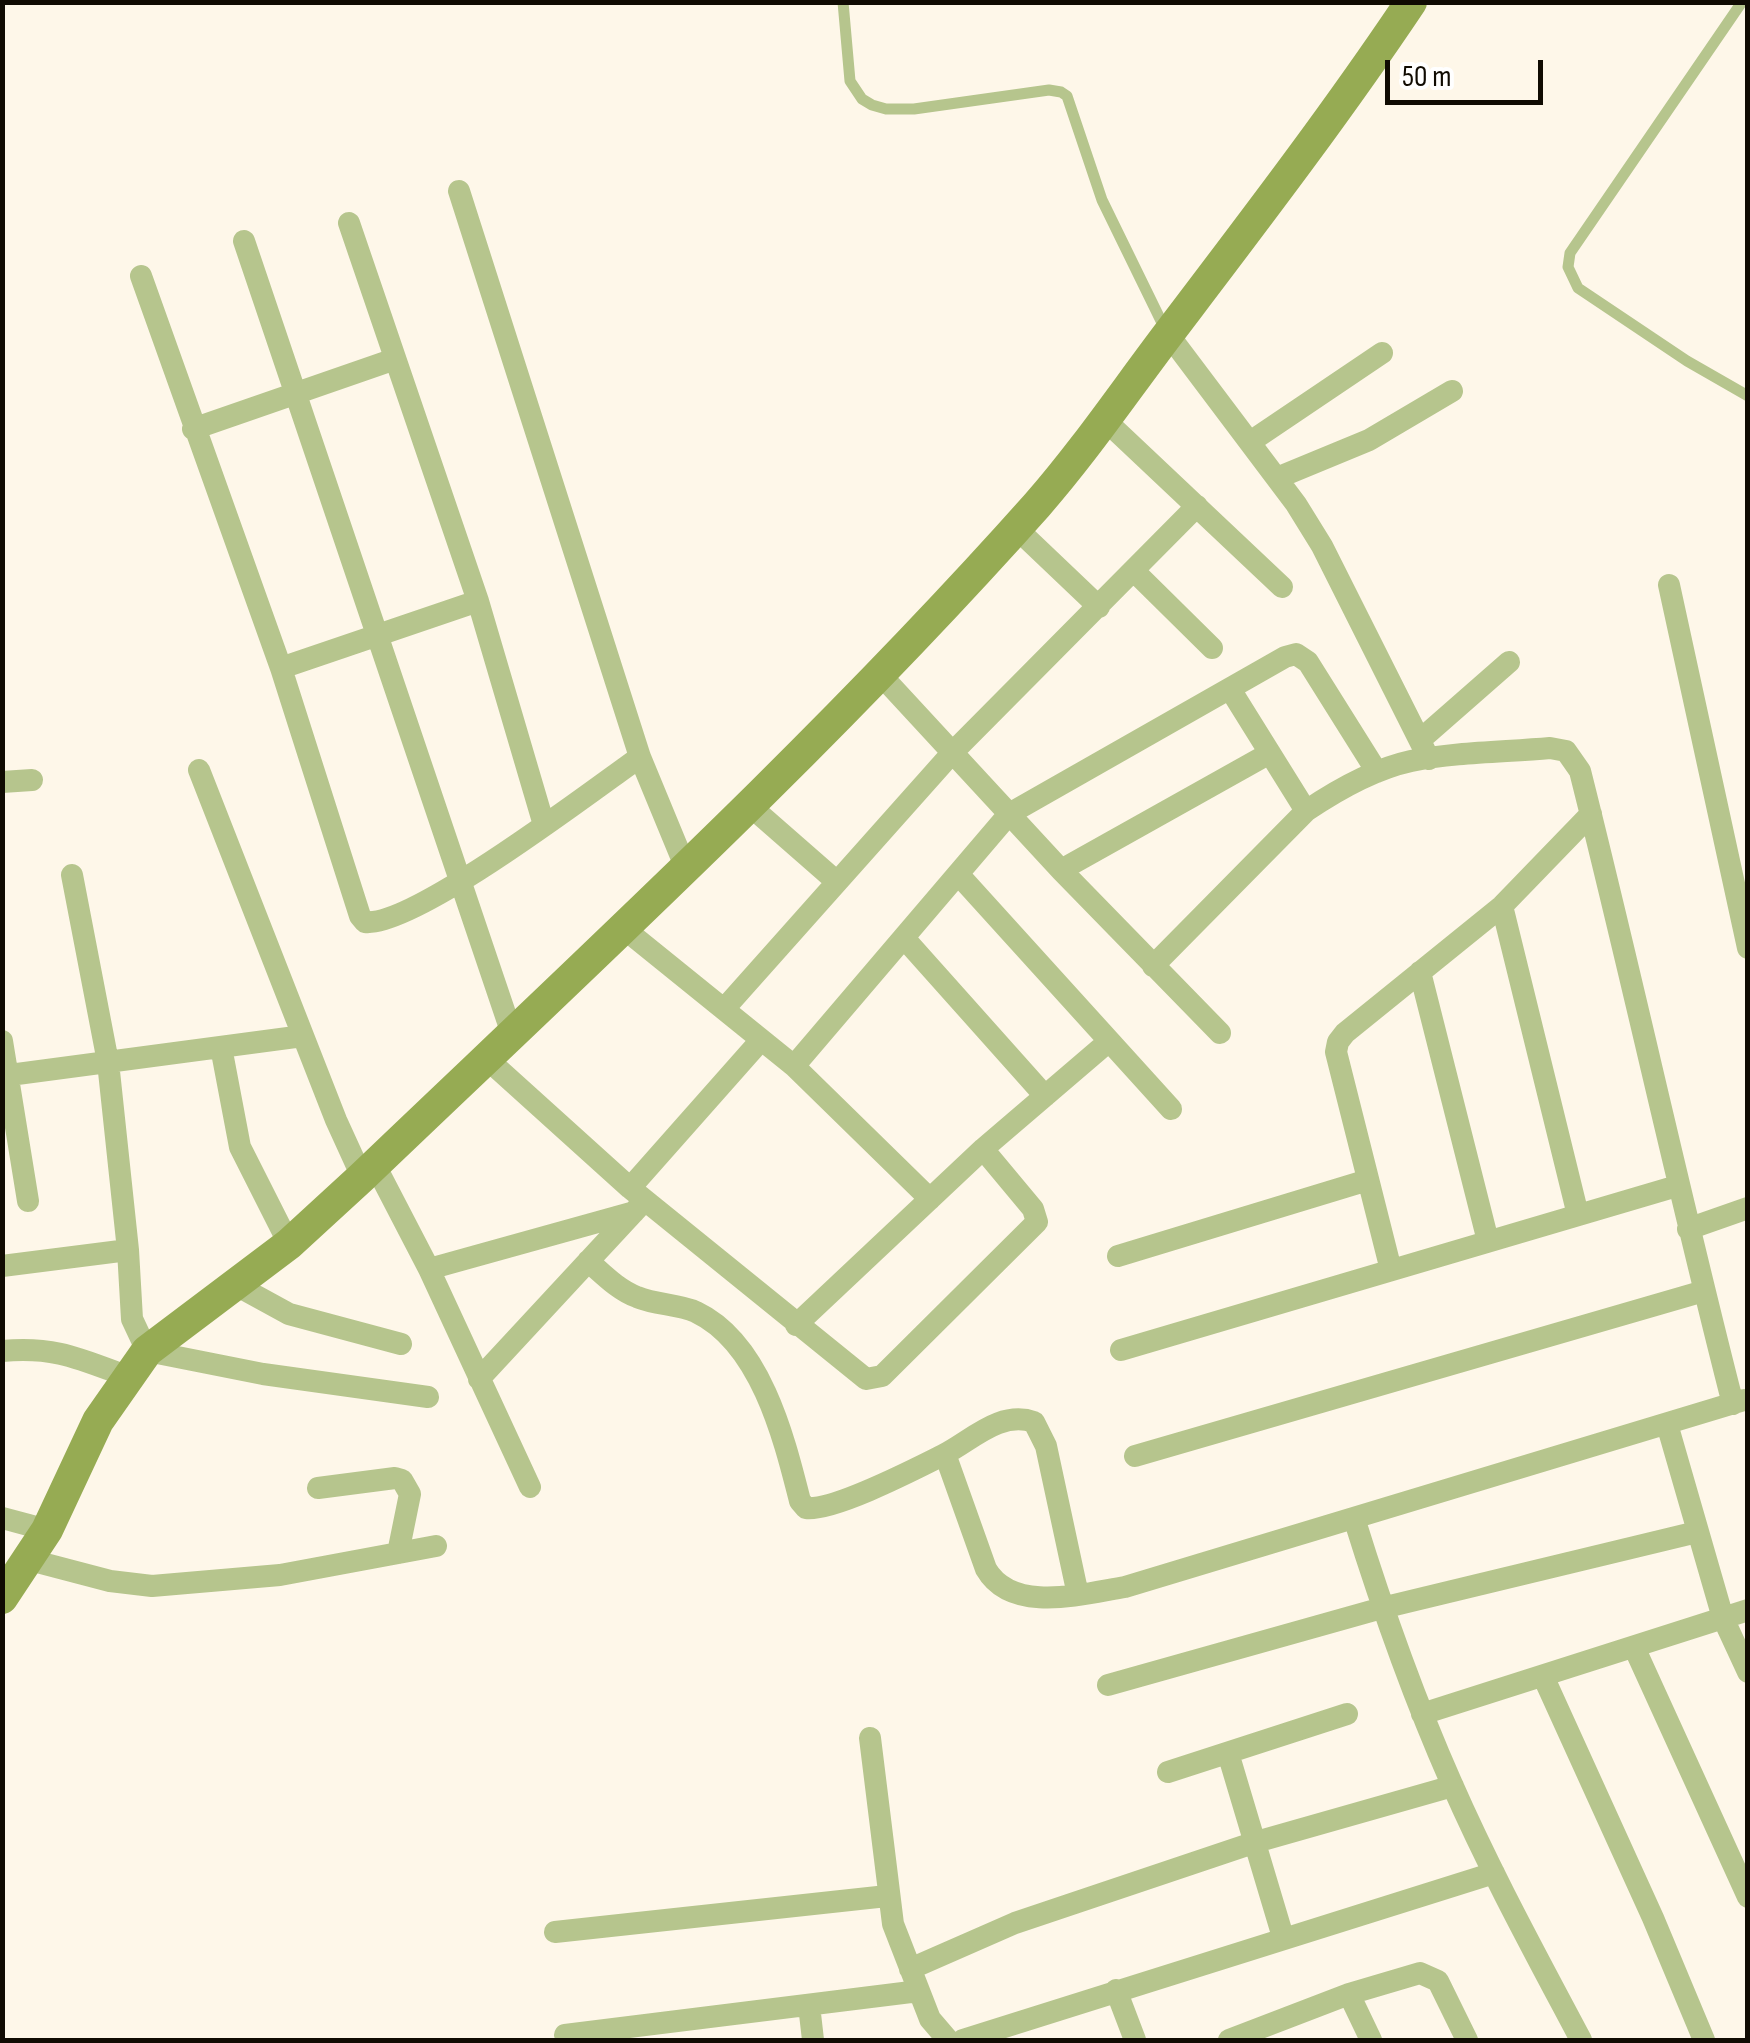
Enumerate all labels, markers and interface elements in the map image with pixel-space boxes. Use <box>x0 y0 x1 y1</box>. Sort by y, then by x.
scale bar <box>1390 40 1548 102</box>
text: 50 m <box>1402 59 1451 95</box>

